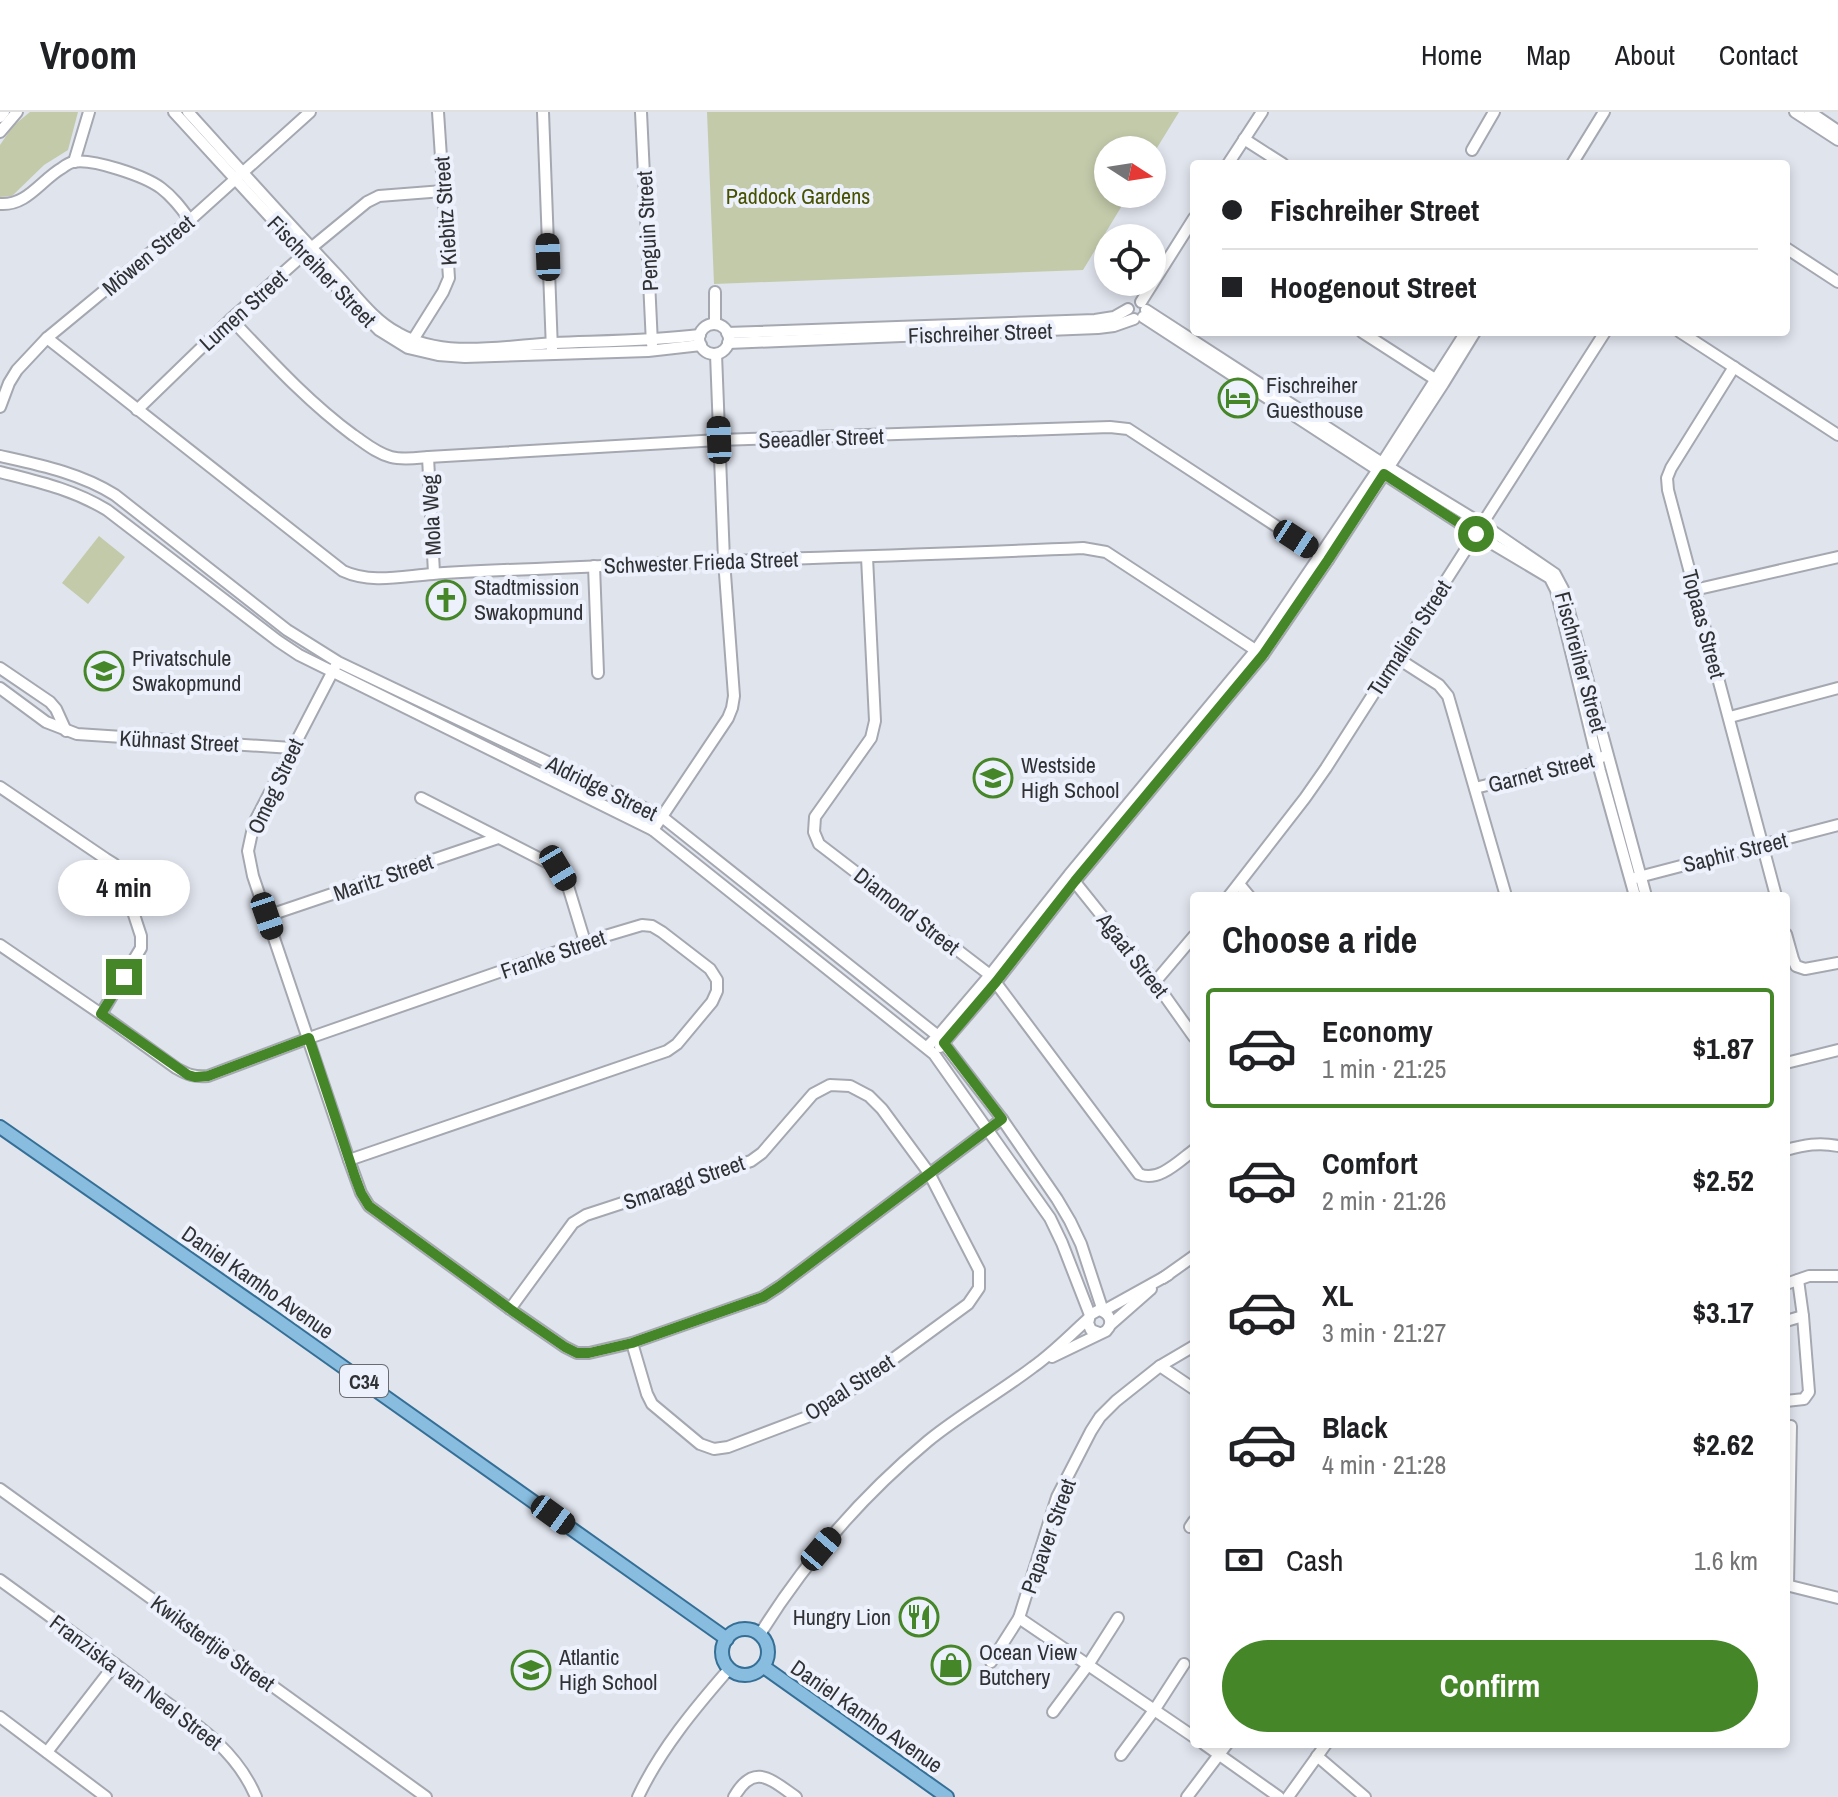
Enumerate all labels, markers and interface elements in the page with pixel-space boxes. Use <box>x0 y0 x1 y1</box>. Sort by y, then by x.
text: Vroom <box>40 30 137 81</box>
text: Home <box>1421 36 1482 74</box>
text: Map <box>1526 36 1571 74</box>
text: About <box>1615 36 1675 74</box>
text: Contact <box>1719 36 1798 74</box>
north arrow <box>1094 136 1166 208</box>
map controls <box>1094 136 1166 296</box>
street label: Kiebitz Street <box>426 155 464 267</box>
street label: Penguin Street <box>629 170 665 292</box>
park label: Paddock Gardens <box>726 181 870 211</box>
text: Fischreiher Street <box>1270 190 1479 230</box>
street label: Möwen Street <box>96 208 200 302</box>
street label: Fischreiher Street <box>261 209 383 333</box>
button: locate <box>1094 224 1166 296</box>
car <box>535 233 561 281</box>
street label: Lumen Street <box>193 263 293 357</box>
text: Hoogenout Street <box>1270 267 1476 307</box>
street label: Fischreiher Street <box>907 315 1053 351</box>
place label: Fischreiher Guesthouse <box>1266 370 1363 425</box>
hotel icon: Fischreiher Guesthouse <box>1217 377 1259 419</box>
car <box>706 416 732 464</box>
street label: Seeadler Street <box>758 421 884 455</box>
street label: Mola Weg <box>414 474 448 556</box>
car <box>1269 516 1323 562</box>
route start <box>1458 516 1494 552</box>
street label: Schwester Frieda Street <box>603 544 799 580</box>
street label: Topaas Street <box>1675 566 1733 682</box>
place label: Stadtmission Swakopmund <box>474 572 583 627</box>
street label: Turmalien Street <box>1360 574 1458 702</box>
church icon: Stadtmission Swakopmund <box>425 579 467 621</box>
street label: Fischreiher Street <box>1548 588 1614 736</box>
place label: Privatschule Swakopmund <box>132 643 241 698</box>
school or university icon: Privatschule Swakopmund <box>83 650 125 692</box>
street label: Kühnast Street <box>119 723 239 759</box>
street label: Omeg Street <box>240 733 310 839</box>
street label: Garnet Street <box>1485 744 1597 800</box>
street label: Aldridge Street <box>540 748 663 828</box>
place label: Westside High School <box>1021 750 1119 805</box>
school or university icon: Westside High School <box>972 757 1014 799</box>
street label: Saphir Street <box>1680 825 1790 879</box>
car <box>535 841 581 895</box>
street label: Maritz Street <box>329 846 437 908</box>
street label: Diamond Street <box>848 860 966 962</box>
callout: 4 min <box>58 861 190 917</box>
text: 4 min <box>96 870 152 905</box>
car <box>248 889 286 943</box>
street label: Agaat Street <box>1090 905 1176 1004</box>
text: Choose a ride <box>1222 916 1417 964</box>
street label: Franke Street <box>496 922 610 986</box>
route end <box>106 959 142 995</box>
text: Economy <box>1322 1011 1433 1051</box>
icon: car <box>1226 1012 1298 1084</box>
text: $1.87 <box>1692 1028 1754 1068</box>
text: 1 min · 21:25 <box>1322 1051 1446 1086</box>
text: Comfort <box>1322 1143 1418 1183</box>
icon: car <box>1226 1144 1298 1216</box>
street label: Smaragd Street <box>619 1147 749 1217</box>
text: $2.52 <box>1692 1160 1754 1200</box>
text: 2 min · 21:26 <box>1322 1183 1446 1218</box>
street label: Daniel Kamho Avenue <box>176 1218 340 1346</box>
text: XL <box>1322 1275 1353 1315</box>
icon: car <box>1226 1276 1298 1348</box>
text: $3.17 <box>1692 1292 1754 1332</box>
text: 3 min · 21:27 <box>1322 1315 1446 1350</box>
street label: Opaal Street <box>798 1347 900 1427</box>
road number: C34 <box>340 1365 388 1397</box>
text: Black <box>1322 1407 1388 1447</box>
icon: car <box>1226 1408 1298 1480</box>
text: $2.62 <box>1692 1424 1754 1464</box>
text: 4 min · 21:28 <box>1322 1447 1446 1482</box>
street label: Papaver Street <box>1013 1474 1083 1598</box>
car <box>527 1491 579 1539</box>
car <box>796 1523 846 1575</box>
icon: cash <box>1222 1538 1266 1582</box>
text: Cash <box>1286 1540 1343 1580</box>
text: 1.6 km <box>1694 1543 1758 1578</box>
street label: Kwikstertjie Street <box>145 1588 281 1698</box>
restaurant icon: Hungry Lion <box>898 1596 940 1638</box>
place label: Hungry Lion <box>793 1602 891 1632</box>
street label: Franziska van Neel Street <box>44 1607 228 1757</box>
place label: Ocean View Butchery <box>979 1637 1077 1692</box>
button: Confirm <box>1222 1640 1758 1732</box>
place label: Atlantic High School <box>558 1642 657 1697</box>
shop icon: Ocean View Butchery <box>930 1644 972 1686</box>
school or university icon: Atlantic High School <box>510 1649 552 1691</box>
street label: Daniel Kamho Avenue <box>785 1652 949 1780</box>

